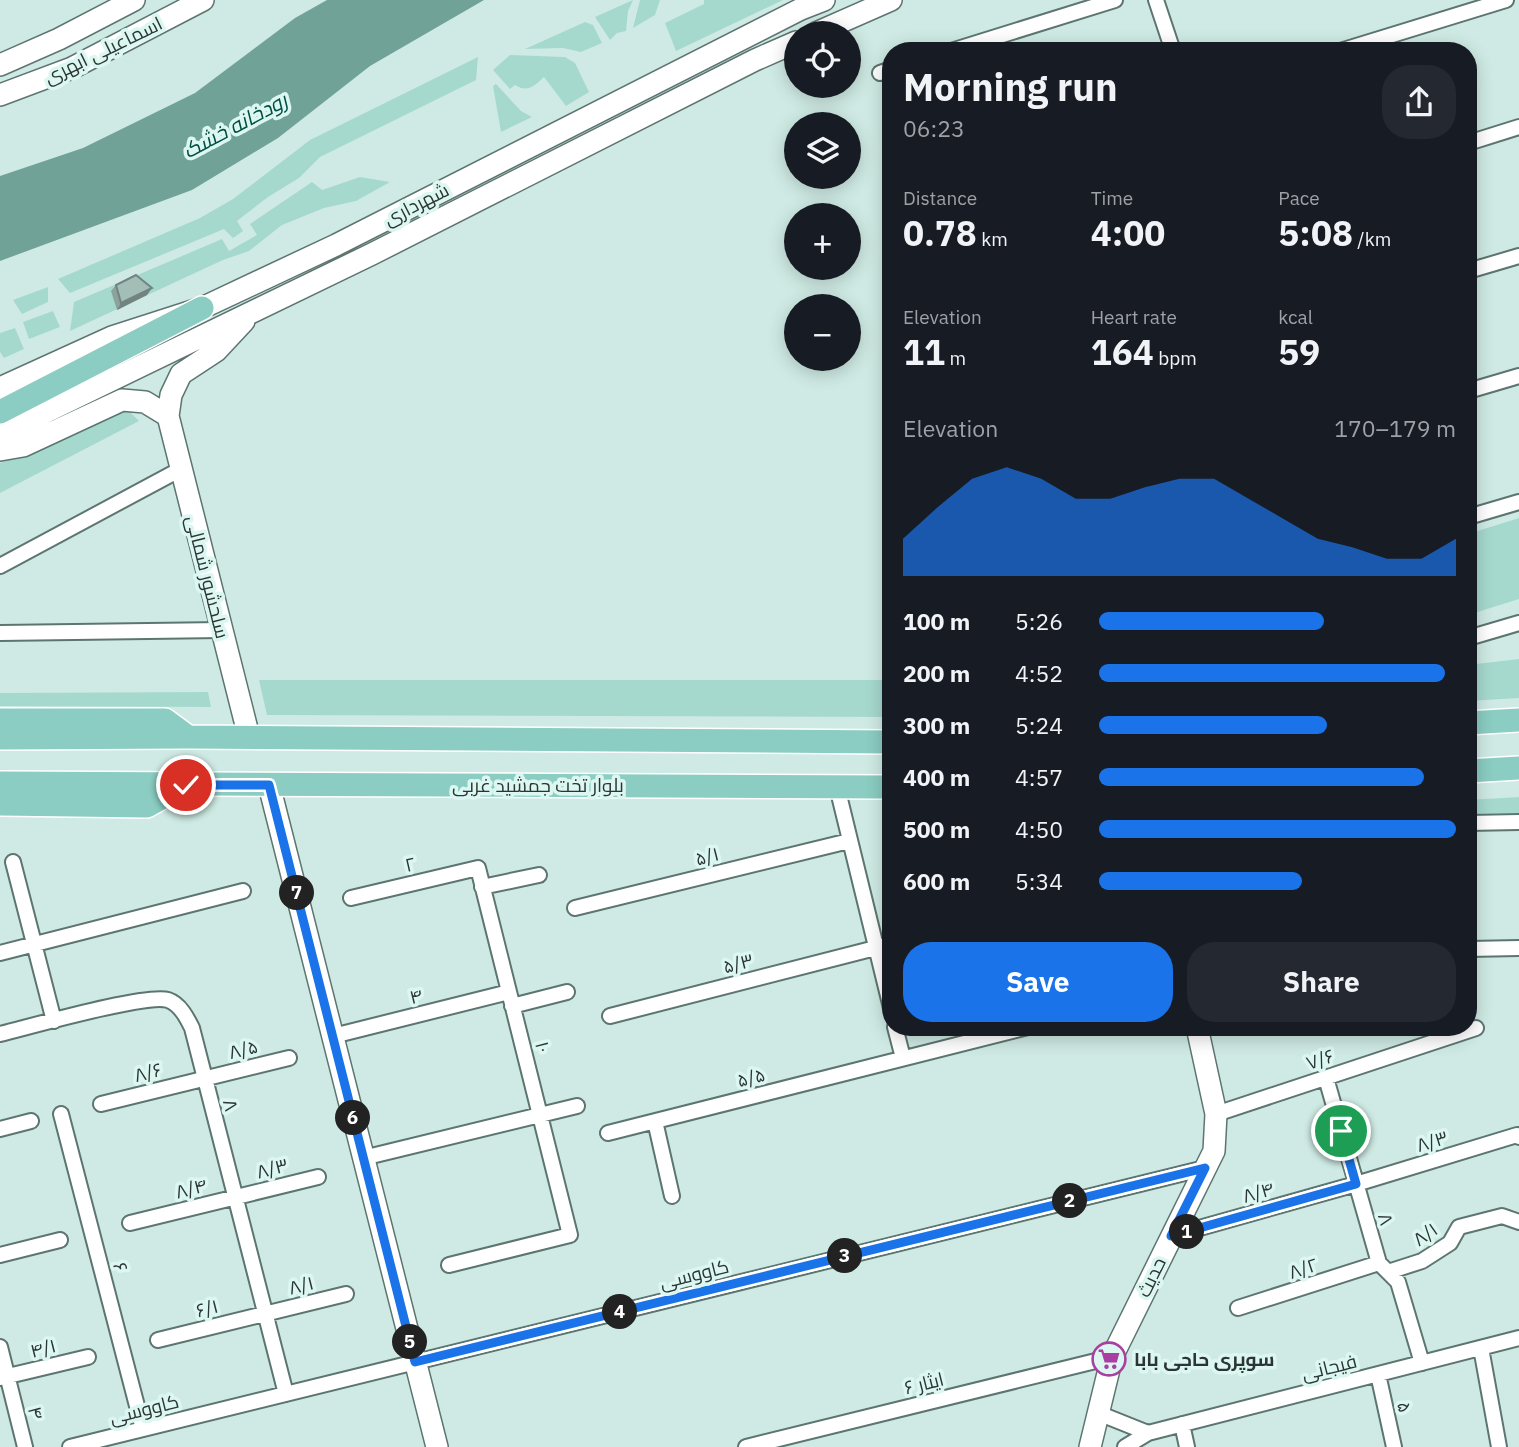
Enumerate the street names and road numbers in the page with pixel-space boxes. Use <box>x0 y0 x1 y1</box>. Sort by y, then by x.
street label: اسماعیلی ابهری <box>40 11 166 89</box>
street label: شهرداری <box>379 177 453 231</box>
street label: سلحشور شمالی <box>181 513 235 641</box>
street label: بلوار تخت جمشید غربی <box>452 773 624 797</box>
street label: ۵/۱ <box>693 842 721 870</box>
street label: ۲ <box>402 851 418 877</box>
street label: ۵/۳ <box>720 948 756 978</box>
street label: ۴ <box>407 983 425 1009</box>
street label: ۸/۵ <box>226 1034 260 1064</box>
street label: ۱۰ <box>530 1039 556 1055</box>
street label: ۷/۶ <box>1303 1043 1337 1075</box>
street label: ۸/۶ <box>131 1057 165 1087</box>
street label: ۵/۵ <box>734 1062 768 1092</box>
street label: ۸ <box>218 1096 244 1114</box>
street label: ۸/۳ <box>1413 1125 1451 1157</box>
street label: ۸/۳ <box>254 1152 290 1184</box>
street label: ۸/۴ <box>173 1173 209 1203</box>
street label: ۸/۴ <box>1239 1176 1277 1208</box>
street label: ۸ <box>1373 1210 1399 1228</box>
street label: ۸/۱ <box>1408 1217 1442 1251</box>
street label: ۸/۲ <box>1285 1252 1321 1284</box>
street label: حدیث <box>1131 1253 1171 1301</box>
street label: کاووسی <box>657 1254 731 1294</box>
street label: ۶ <box>108 1260 134 1274</box>
street label: ۸/۱ <box>286 1270 316 1300</box>
street label: ۶/۱ <box>193 1294 221 1322</box>
street label: ۴/۱ <box>28 1333 58 1363</box>
street label: فیجانی <box>1299 1349 1359 1385</box>
street label: ایثار ۶ <box>902 1367 946 1399</box>
street label: کاووسی <box>107 1389 181 1429</box>
street label: ۵ <box>1392 1399 1418 1415</box>
street label: ۴ <box>23 1404 49 1422</box>

